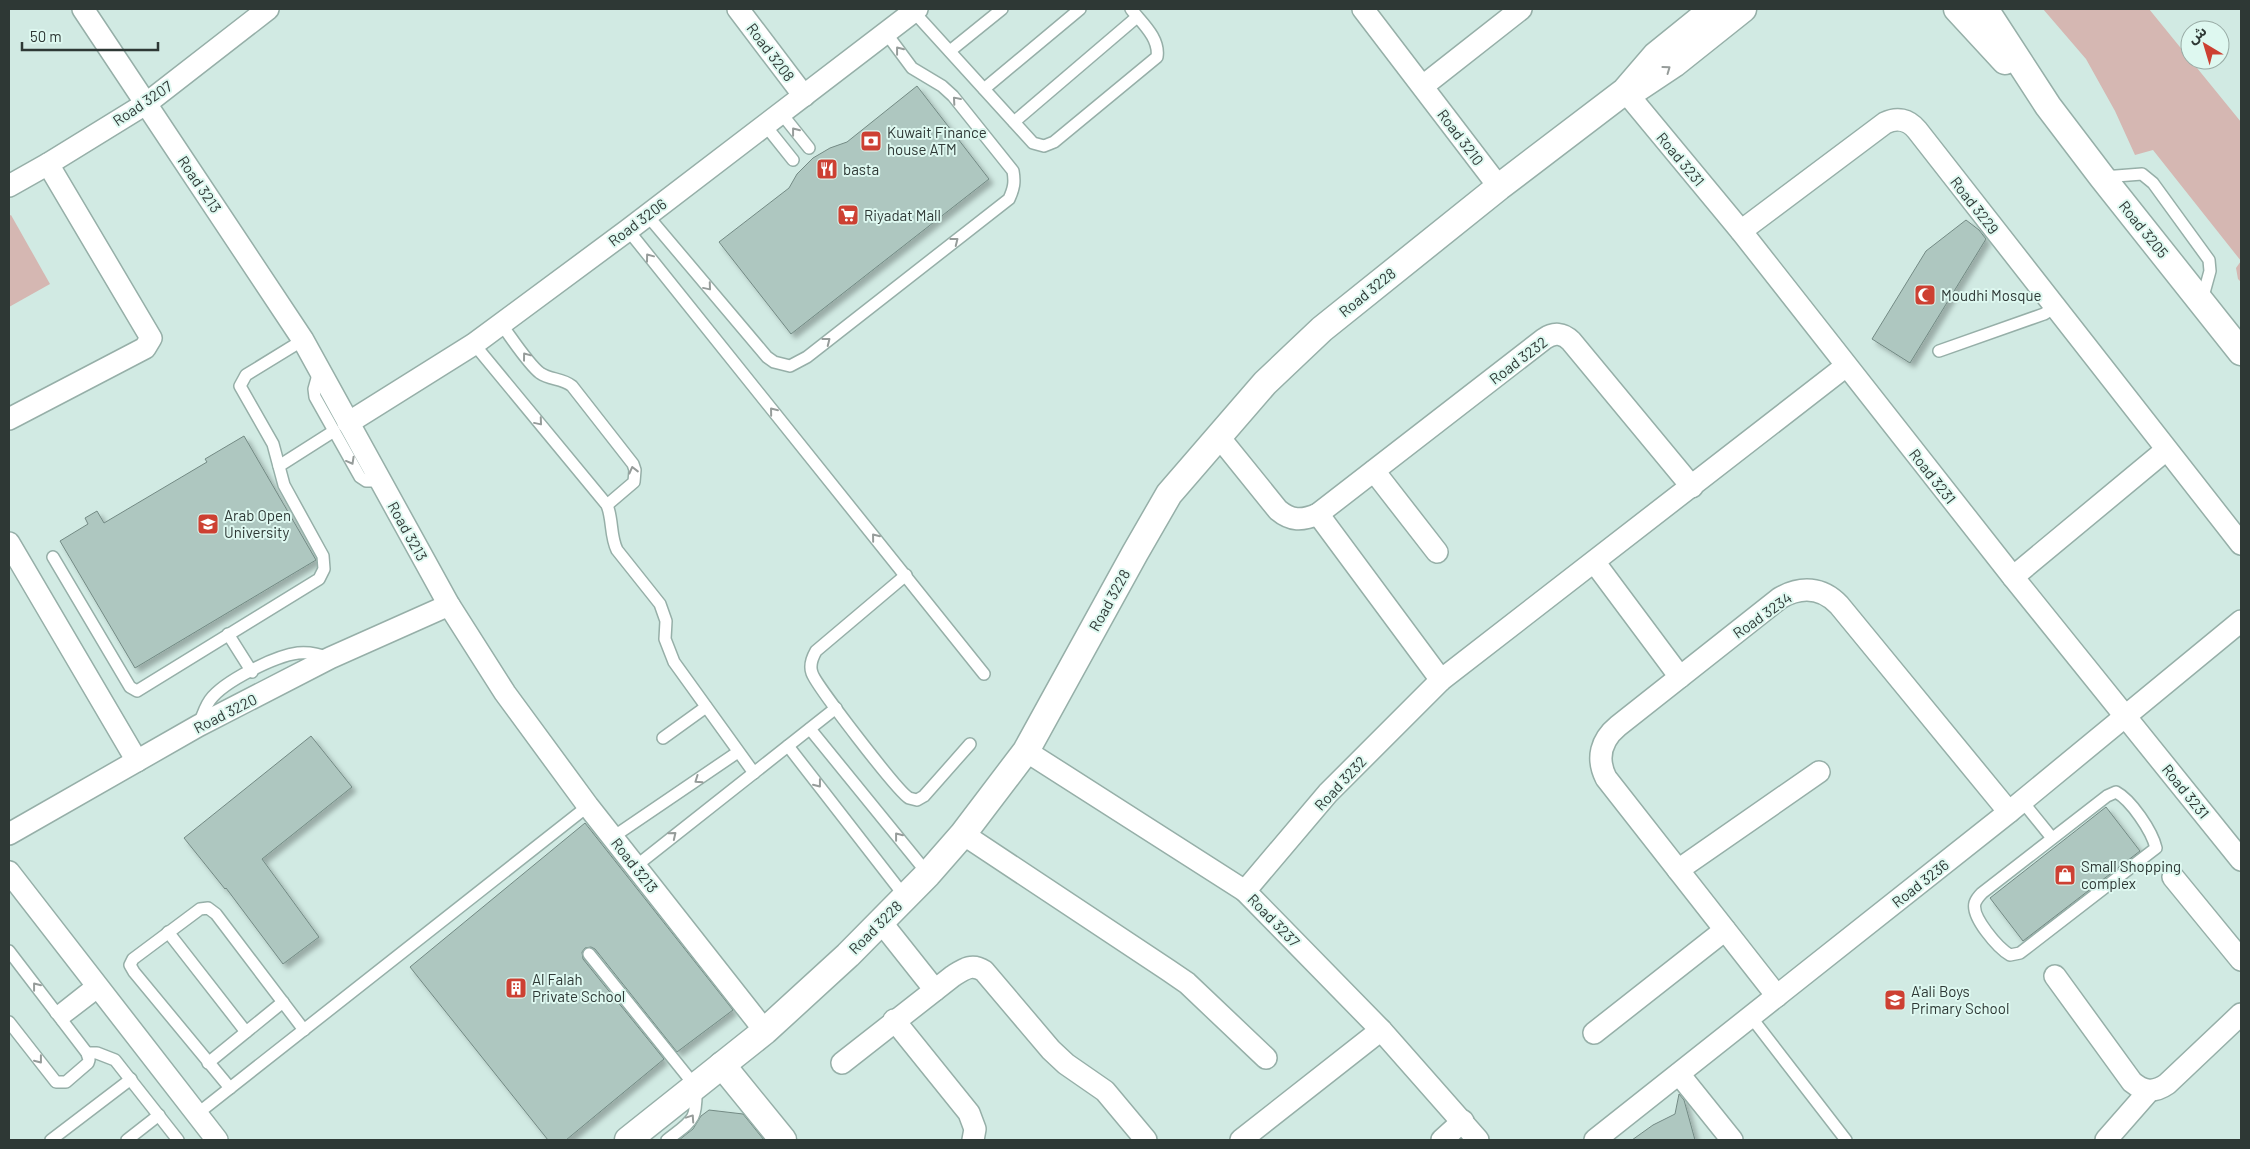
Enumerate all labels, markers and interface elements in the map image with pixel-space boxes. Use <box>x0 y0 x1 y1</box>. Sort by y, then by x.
street label: Road 3208 <box>743 19 799 85</box>
scale bar <box>22 20 159 52</box>
north arrow <box>2180 20 2230 70</box>
text: ش <box>2184 22 2209 47</box>
text: 50 m <box>30 27 62 45</box>
one-way arrow <box>896 47 905 56</box>
one-way arrow <box>1662 66 1671 75</box>
street label: Road 3207 <box>109 77 175 129</box>
one-way arrow <box>953 97 962 106</box>
street label: Road 3210 <box>1434 105 1488 169</box>
place label: Kuwait Finance house ATM <box>887 123 987 158</box>
one-way arrow <box>792 127 801 136</box>
street label: Road 3231 <box>1653 128 1709 190</box>
bank icon: Kuwait Finance house ATM <box>859 129 883 153</box>
street label: Road 3213 <box>174 152 226 216</box>
restaurant icon: basta <box>815 157 839 181</box>
place label: basta <box>843 160 879 178</box>
street label: Road 3229 <box>1947 173 2003 237</box>
street label: Road 3206 <box>604 194 670 250</box>
street label: Road 3205 <box>2116 197 2172 261</box>
supermarket icon: Riyadat Mall <box>836 203 860 227</box>
place label: Riyadat Mall <box>864 206 941 224</box>
one-way arrow <box>949 238 958 246</box>
one-way arrow <box>646 253 655 263</box>
street label: Road 3228 <box>1335 264 1399 320</box>
one-way arrow <box>702 281 711 290</box>
mosque icon: Moudhi Mosque <box>1913 283 1937 307</box>
place label: Moudhi Mosque <box>1941 286 2041 304</box>
street label: Road 3232 <box>1486 332 1550 388</box>
one-way arrow <box>821 338 830 346</box>
one-way arrow <box>523 352 532 362</box>
one-way arrow <box>771 408 779 417</box>
one-way arrow <box>534 416 543 425</box>
street label: Road 3231 <box>1906 445 1960 507</box>
one-way arrow <box>345 456 355 465</box>
one-way arrow <box>628 466 639 474</box>
street label: Road 3213 <box>384 498 432 564</box>
place label: Arab Open University <box>224 506 291 541</box>
school or university icon: Arab Open University <box>196 512 220 536</box>
one-way arrow <box>873 534 881 543</box>
street label: Road 3228 <box>1085 566 1133 634</box>
street label: Road 3234 <box>1729 588 1795 642</box>
street label: Road 3220 <box>190 689 260 737</box>
street label: Road 3232 <box>1310 752 1370 814</box>
street label: Road 3231 <box>2159 760 2213 822</box>
one-way arrow <box>694 774 704 783</box>
one-way arrow <box>812 779 821 788</box>
one-way arrow <box>668 832 677 841</box>
one-way arrow <box>895 833 903 842</box>
street label: Road 3213 <box>608 834 662 896</box>
street label: Road 3236 <box>1888 855 1952 911</box>
place label: Small Shopping complex <box>2081 857 2181 892</box>
shop icon: Small Shopping complex <box>2053 863 2077 887</box>
street label: Road 3237 <box>1244 890 1304 950</box>
street label: Road 3228 <box>845 897 905 957</box>
place label: Al Falah Private School <box>532 970 625 1005</box>
building icon: Al Falah Private School <box>504 976 528 1000</box>
place label: A'ali Boys Primary School <box>1911 982 2009 1017</box>
one-way arrow <box>33 983 42 992</box>
school or university icon: A'ali Boys Primary School <box>1883 988 1907 1012</box>
one-way arrow <box>33 1054 41 1063</box>
one-way arrow <box>685 1114 694 1124</box>

